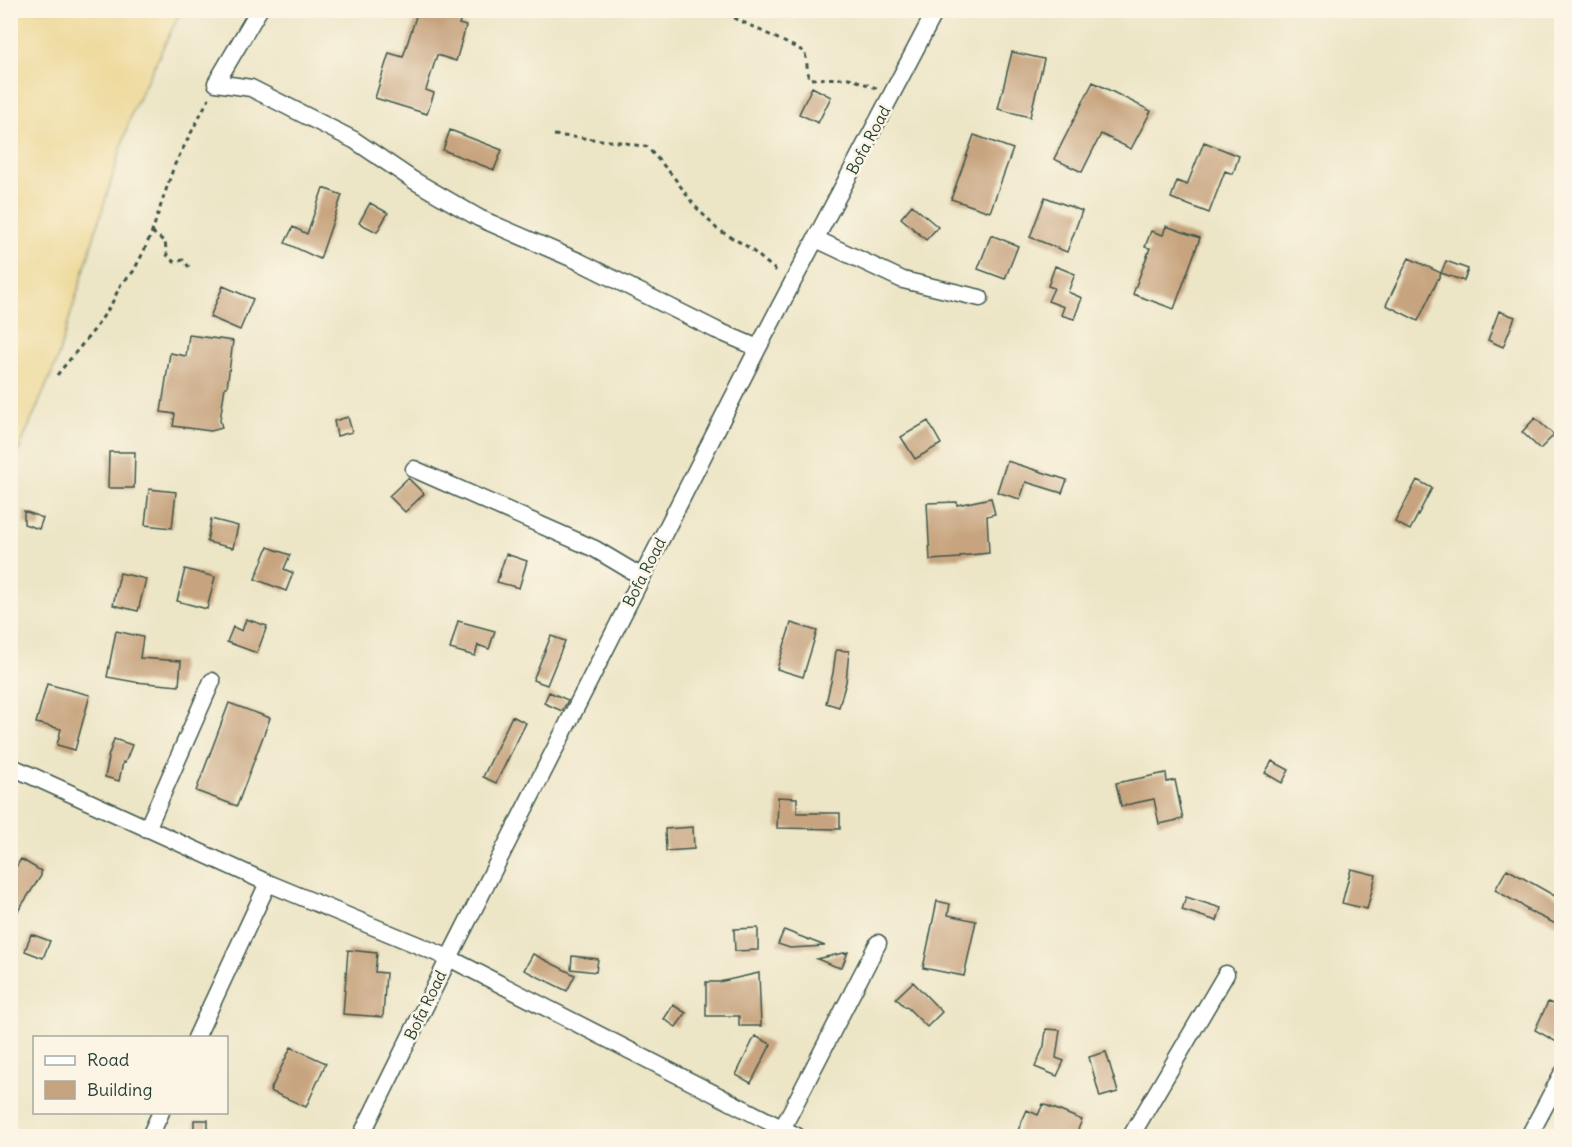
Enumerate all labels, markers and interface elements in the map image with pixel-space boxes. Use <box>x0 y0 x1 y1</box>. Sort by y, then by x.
street label: Bofa Road <box>842 102 894 178</box>
street label: Bofa Road <box>618 534 670 610</box>
street label: Bofa Road <box>400 967 450 1043</box>
legend <box>33 1036 228 1114</box>
text: Road <box>87 1048 130 1071</box>
text: Building <box>87 1078 152 1101</box>

